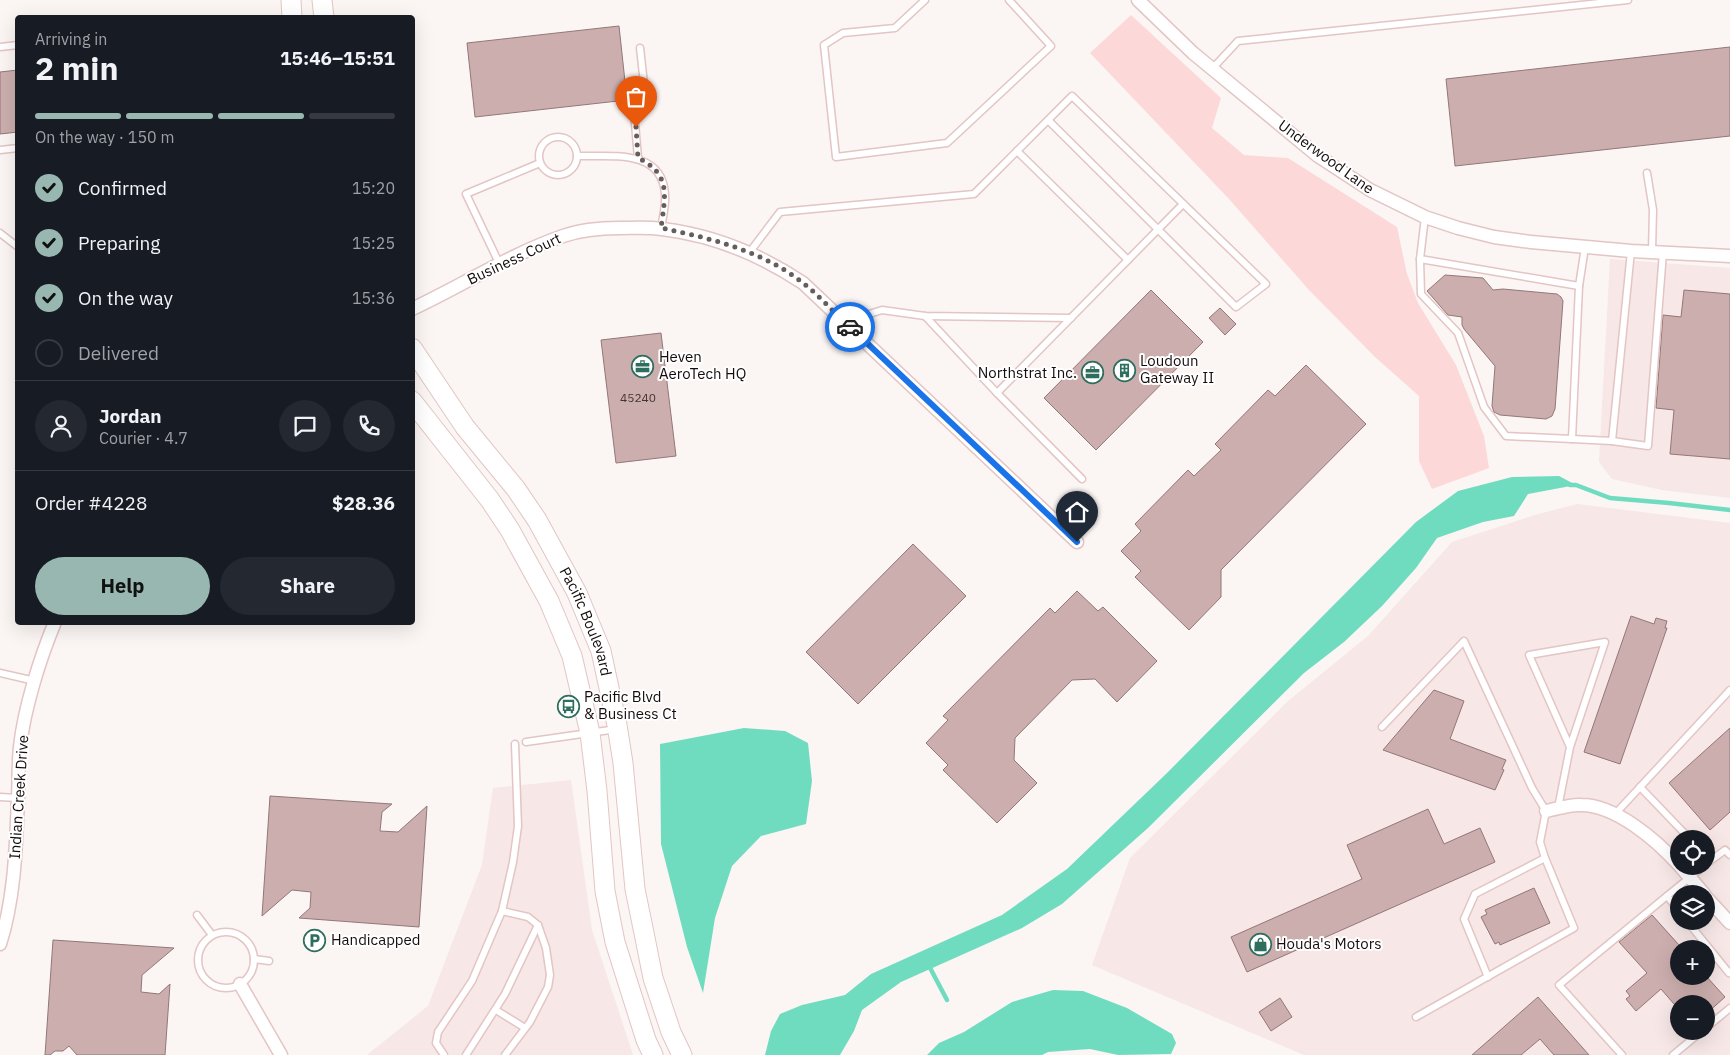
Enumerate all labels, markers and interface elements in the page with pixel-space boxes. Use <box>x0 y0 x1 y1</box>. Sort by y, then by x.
text: Arriving in <box>35 29 107 49</box>
text: 15:46–15:51 <box>280 46 395 70</box>
text: 2 min <box>35 47 119 89</box>
pin <box>615 76 657 127</box>
icon: bag <box>622 83 650 111</box>
street label: Underwood Lane <box>1275 115 1378 198</box>
text: On the way · 150 m <box>35 127 174 147</box>
icon: check <box>35 174 63 202</box>
text: Confirmed <box>78 176 167 200</box>
text: 15:20 <box>352 178 395 198</box>
icon: check <box>35 229 63 257</box>
street label: Business Court <box>464 229 564 289</box>
text: Preparing <box>78 231 160 255</box>
text: 15:25 <box>352 233 395 253</box>
icon: check <box>35 284 63 312</box>
text: On the way <box>78 286 173 310</box>
text: 15:36 <box>352 288 395 308</box>
courier <box>825 302 875 352</box>
icon: car <box>836 313 864 341</box>
text: Delivered <box>78 341 159 365</box>
place label: Heven AeroTech HQ <box>659 347 746 383</box>
place label: Loudoun Gateway II <box>1140 351 1214 387</box>
office icon: Heven AeroTech HQ <box>631 354 655 378</box>
building icon: Loudoun Gateway II <box>1112 358 1136 382</box>
office icon: Northstrat Inc. <box>1081 361 1105 385</box>
place label: Northstrat Inc. <box>978 363 1077 382</box>
house number: 45240 <box>620 390 656 405</box>
button: person <box>35 400 87 452</box>
button: chat <box>279 400 331 452</box>
button: phone <box>343 400 395 452</box>
text: Jordan <box>99 404 162 428</box>
text: Courier · 4.7 <box>99 428 188 448</box>
text: Order #4228 <box>35 491 147 515</box>
text: $28.36 <box>332 491 395 515</box>
pin <box>1056 491 1098 542</box>
icon: home <box>1063 498 1091 526</box>
button: Help <box>35 557 210 615</box>
button: Share <box>220 557 395 615</box>
street label: Pacific Boulevard <box>556 563 616 678</box>
place label: Pacific Blvd & Business Ct <box>584 687 677 723</box>
bus stop icon: Pacific Blvd & Business Ct <box>556 694 580 718</box>
street label: Indian Creek Drive <box>5 734 32 860</box>
map controls <box>1670 830 1715 1040</box>
button: locate <box>1670 830 1715 875</box>
button: layers <box>1670 885 1715 930</box>
parking icon: Handicapped <box>303 928 327 952</box>
place label: Handicapped <box>331 930 420 949</box>
shop icon: Houda's Motors <box>1248 932 1272 956</box>
place label: Houda's Motors <box>1276 934 1381 953</box>
button: + <box>1670 940 1715 985</box>
button: − <box>1670 995 1715 1040</box>

